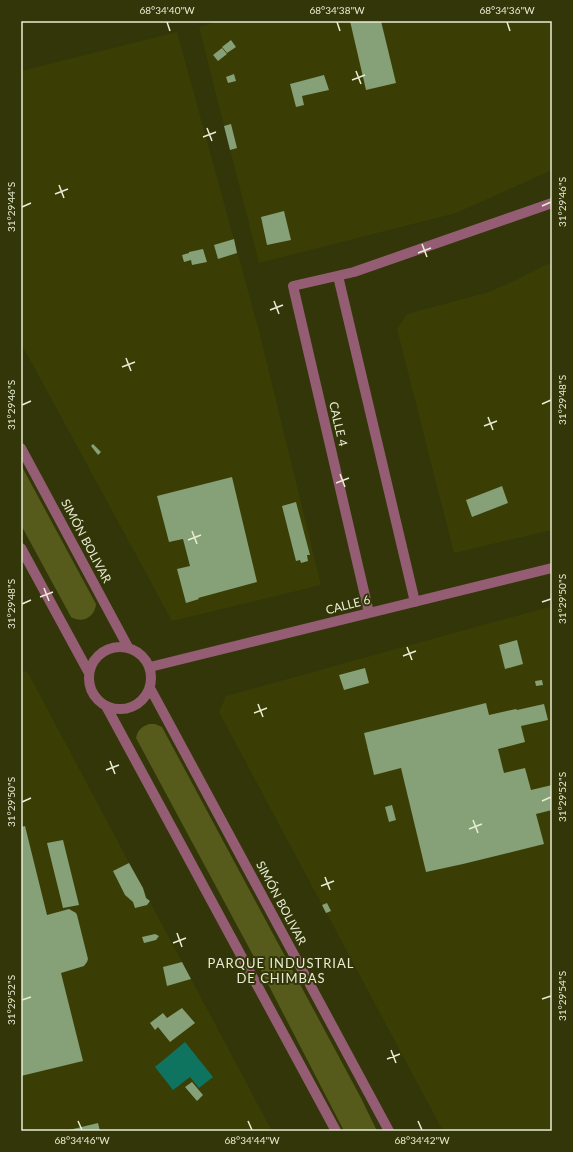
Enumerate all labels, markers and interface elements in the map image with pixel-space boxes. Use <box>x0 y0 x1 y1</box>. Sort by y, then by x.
text: 68°34'40"W <box>139 4 195 16</box>
text: 68°34'38"W <box>309 4 365 16</box>
text: 68°34'36"W <box>479 4 535 16</box>
text: 31°29'46"S <box>556 177 568 227</box>
text: 31°29'44"S <box>5 182 17 232</box>
text: 31°29'48"S <box>556 375 568 425</box>
text: 31°29'46"S <box>5 380 17 430</box>
street label: CALLE 4 <box>326 400 351 448</box>
street label: SIMÓN BOLIVAR <box>58 496 115 586</box>
text: 31°29'50"S <box>556 574 568 624</box>
text: 31°29'48"S <box>5 579 17 629</box>
street label: CALLE 6 <box>324 592 372 617</box>
text: 31°29'52"S <box>556 772 568 822</box>
text: 31°29'50"S <box>5 777 17 827</box>
street label: SIMÓN BOLIVAR <box>253 858 310 948</box>
district label: PARQUE INDUSTRIAL DE CHIMBAS <box>208 955 354 986</box>
text: 31°29'54"S <box>556 971 568 1021</box>
text: 31°29'52"S <box>5 975 17 1025</box>
text: 68°34'46"W <box>54 1134 110 1146</box>
text: 68°34'44"W <box>224 1134 280 1146</box>
text: 68°34'42"W <box>394 1134 450 1146</box>

